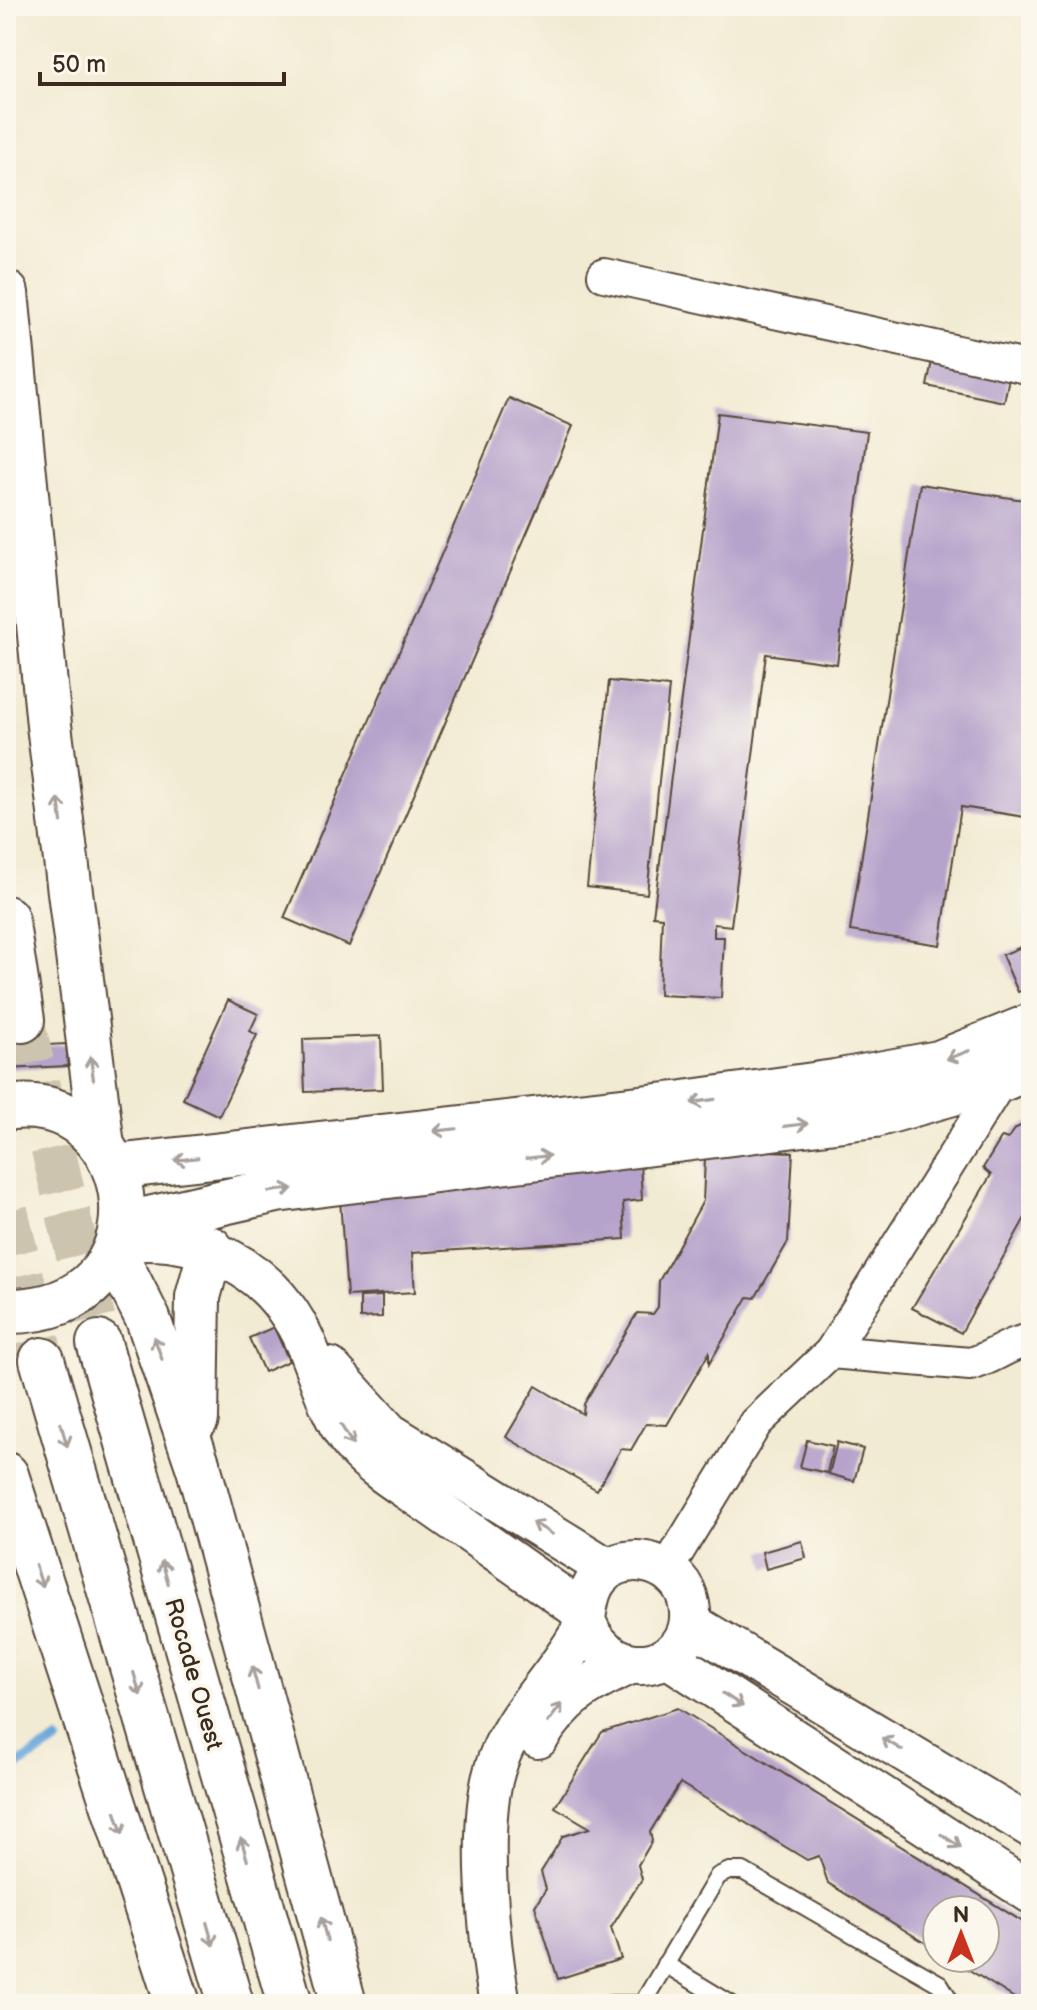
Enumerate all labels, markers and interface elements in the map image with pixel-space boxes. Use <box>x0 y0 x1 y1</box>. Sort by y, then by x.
scale bar <box>40 36 284 86</box>
text: 50 m <box>52 50 106 79</box>
one-way arrow <box>52 797 67 824</box>
one-way arrow <box>946 1049 971 1063</box>
one-way arrow <box>84 1056 99 1081</box>
one-way arrow <box>691 1094 716 1109</box>
one-way arrow <box>783 1117 809 1132</box>
one-way arrow <box>432 1123 459 1138</box>
one-way arrow <box>525 1150 551 1165</box>
one-way arrow <box>173 1152 200 1167</box>
one-way arrow <box>267 1182 293 1197</box>
one-way arrow <box>150 1336 165 1361</box>
one-way arrow <box>57 1421 72 1447</box>
one-way arrow <box>340 1423 356 1446</box>
one-way arrow <box>531 1520 554 1536</box>
one-way arrow <box>156 1559 171 1585</box>
one-way arrow <box>32 1563 47 1589</box>
street label: Rocade Ouest <box>158 1595 229 1754</box>
one-way arrow <box>247 1665 262 1691</box>
one-way arrow <box>130 1671 145 1697</box>
one-way arrow <box>721 1691 743 1708</box>
one-way arrow <box>547 1703 564 1724</box>
one-way arrow <box>881 1736 904 1752</box>
one-way arrow <box>113 1811 128 1836</box>
one-way arrow <box>939 1833 961 1850</box>
one-way arrow <box>236 1836 251 1862</box>
north arrow <box>921 1894 1001 1974</box>
text: N <box>953 1902 969 1929</box>
one-way arrow <box>315 1916 330 1942</box>
one-way arrow <box>204 1920 219 1946</box>

